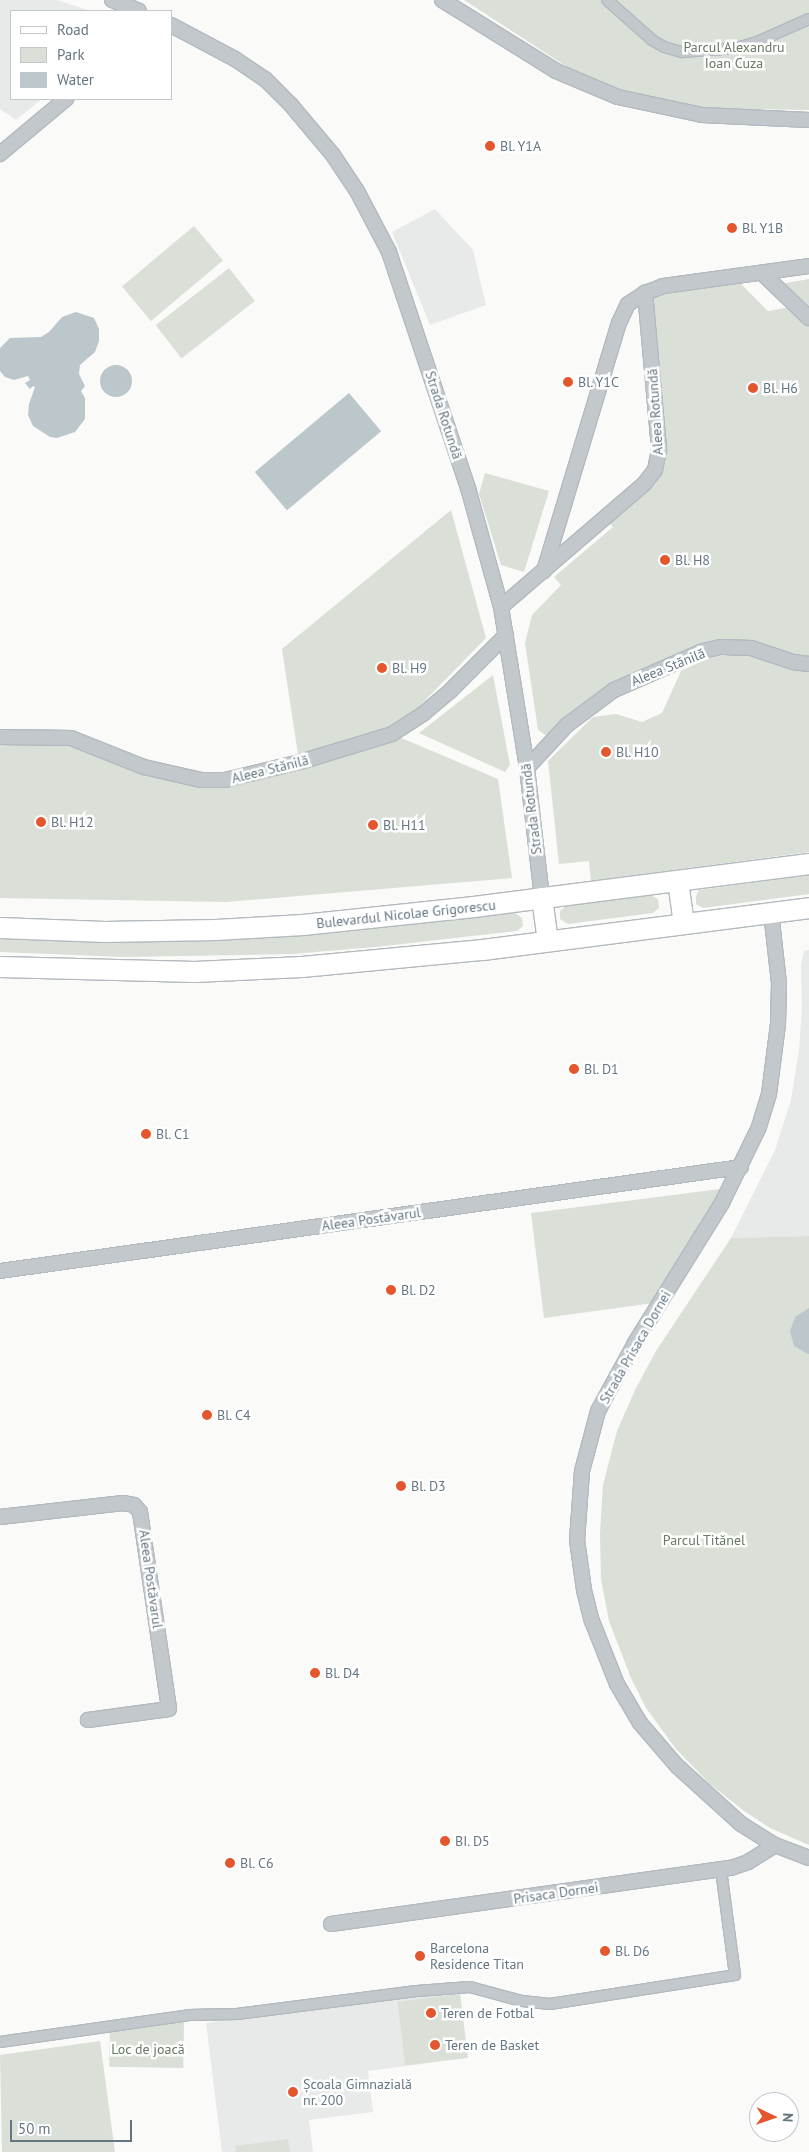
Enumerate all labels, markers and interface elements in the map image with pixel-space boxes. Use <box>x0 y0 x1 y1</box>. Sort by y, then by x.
legend <box>10 10 172 100</box>
text: Road <box>57 20 89 39</box>
park label: Parcul Alexandru Ioan Cuza <box>683 39 785 72</box>
text: Park <box>57 45 85 64</box>
text: Water <box>57 70 94 89</box>
place label: Bl. Y1A <box>500 138 543 154</box>
marker: Bl. Y1A <box>484 140 496 152</box>
place label: Bl. Y1B <box>742 220 785 236</box>
marker: Bl. Y1B <box>726 222 738 234</box>
street label: Aleea Rotundă <box>644 368 666 456</box>
street label: Strada Rotundă <box>422 369 466 461</box>
place label: Bl. Y1C <box>578 374 620 390</box>
marker: Bl. Y1C <box>562 376 574 388</box>
place label: Bl. H6 <box>763 380 799 396</box>
marker: Bl. H6 <box>747 382 759 394</box>
place label: Bl. H8 <box>675 552 711 568</box>
marker: Bl. H8 <box>659 554 671 566</box>
street label: Aleea Stănilă <box>628 644 708 690</box>
place label: Bl. H9 <box>392 660 428 676</box>
marker: Bl. H9 <box>376 662 388 674</box>
place label: Bl. H10 <box>616 744 660 760</box>
marker: Bl. H10 <box>600 746 612 758</box>
street label: Aleea Stănilă <box>230 751 310 787</box>
street label: Strada Rotundă <box>517 762 545 856</box>
place label: Bl. H12 <box>51 814 95 830</box>
marker: Bl. H12 <box>35 816 47 828</box>
place label: Bl. H11 <box>383 817 427 833</box>
marker: Bl. H11 <box>367 819 379 831</box>
street label: Bulevardul Nicolae Grigorescu <box>315 896 497 932</box>
place label: Bl. D1 <box>584 1061 620 1077</box>
marker: Bl. D1 <box>568 1063 580 1075</box>
place label: Bl. C1 <box>156 1126 191 1142</box>
marker: Bl. C1 <box>140 1128 152 1140</box>
street label: Aleea Postăvarul <box>321 1204 421 1234</box>
place label: Bl. D2 <box>401 1282 437 1298</box>
marker: Bl. D2 <box>385 1284 397 1296</box>
street label: Strada Prisaca Dornei <box>596 1287 674 1407</box>
place label: Bl. C4 <box>217 1407 252 1423</box>
marker: Bl. C4 <box>201 1409 213 1421</box>
place label: Bl. D3 <box>411 1478 447 1494</box>
marker: Bl. D3 <box>395 1480 407 1492</box>
street label: Aleea Postăvarul <box>136 1529 166 1629</box>
park label: Parcul Titănel <box>663 1532 745 1548</box>
place label: Bl. D4 <box>325 1665 361 1681</box>
marker: Bl. D4 <box>309 1667 321 1679</box>
place label: BI. D5 <box>455 1833 491 1849</box>
marker: BI. D5 <box>439 1835 451 1847</box>
place label: Bl. C6 <box>240 1855 275 1871</box>
marker: Bl. C6 <box>224 1857 236 1869</box>
street label: Prisaca Dornei <box>512 1879 600 1907</box>
place label: Barcelona Residence Titan <box>430 1940 524 1972</box>
place label: Bl. D6 <box>615 1943 651 1959</box>
marker: Bl. D6 <box>599 1945 611 1957</box>
marker: Barcelona Residence Titan <box>414 1950 426 1962</box>
place label: Teren de Fotbal <box>441 2005 534 2021</box>
marker: Teren de Fotbal <box>425 2007 437 2019</box>
place label: Teren de Basket <box>445 2037 539 2053</box>
marker: Teren de Basket <box>429 2039 441 2051</box>
park label: Loc de joacă <box>111 2041 185 2057</box>
place label: Școala Gimnazială nr. 200 <box>303 2076 412 2108</box>
marker: Școala Gimnazială nr. 200 <box>287 2086 299 2098</box>
north arrow <box>749 2092 799 2142</box>
scale bar <box>12 2110 135 2142</box>
text: N <box>779 2113 797 2123</box>
text: 50 m <box>18 2119 51 2138</box>

